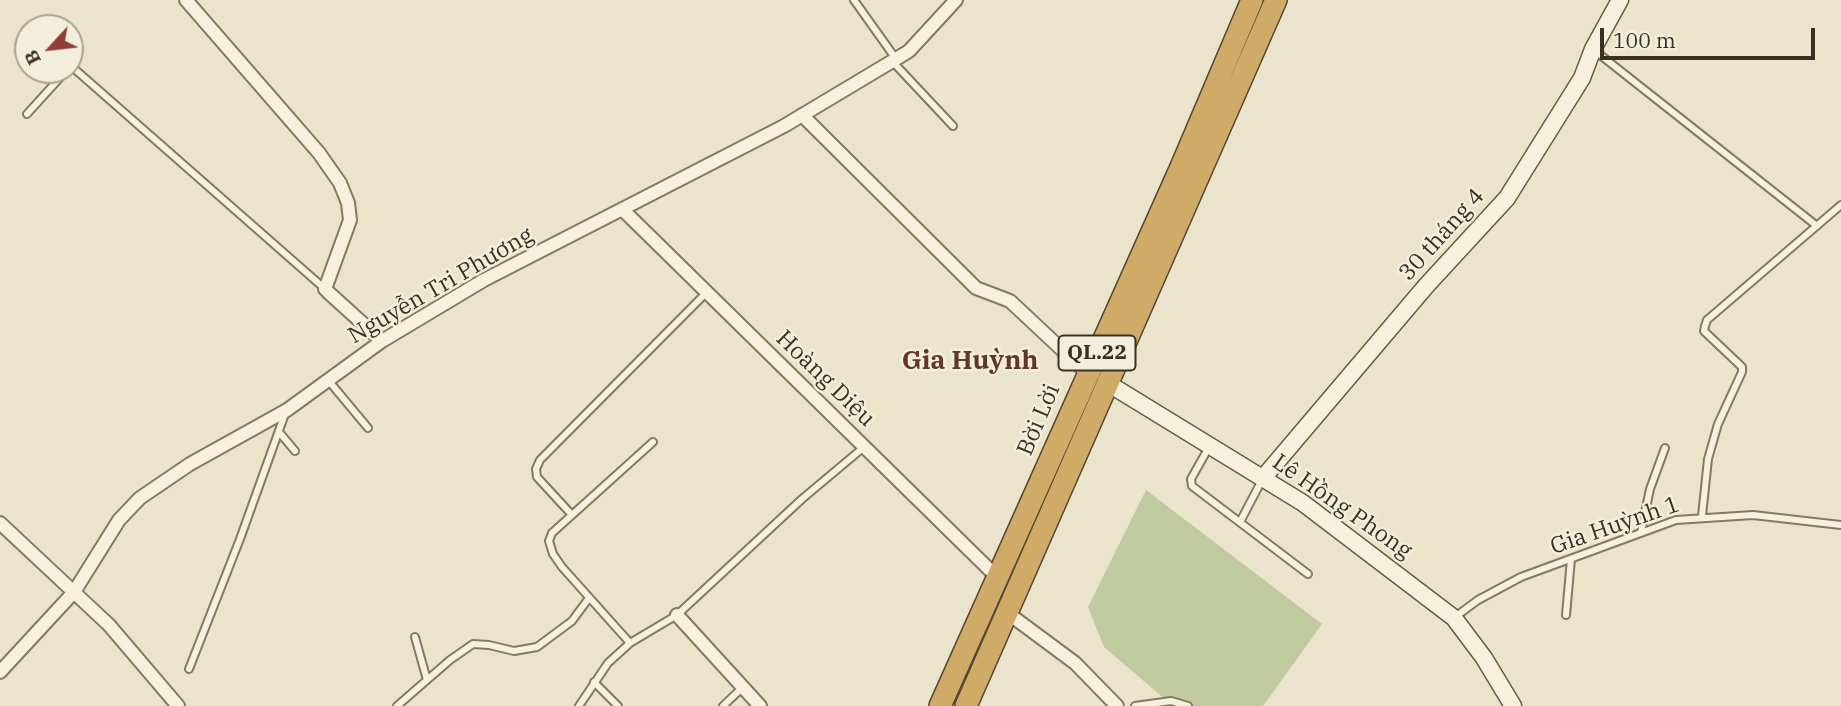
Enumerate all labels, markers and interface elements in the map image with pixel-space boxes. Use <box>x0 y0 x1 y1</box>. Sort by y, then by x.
north arrow <box>14 14 84 84</box>
scale bar <box>1603 14 1818 58</box>
text: 100 m <box>1613 26 1676 54</box>
text: B <box>18 46 46 69</box>
street label: 30 tháng 4 <box>1394 183 1490 287</box>
street label: Nguyễn Tri Phương <box>343 222 539 350</box>
street label: Hoàng Diệu <box>770 325 880 433</box>
road number: QL.22 <box>1058 336 1136 370</box>
district label: Gia Huỳnh <box>902 345 1038 377</box>
street label: Bời Lời <box>1012 380 1066 460</box>
street label: Lê Hồng Phong <box>1267 449 1417 565</box>
street label: Gia Huỳnh 1 <box>1547 491 1683 561</box>

